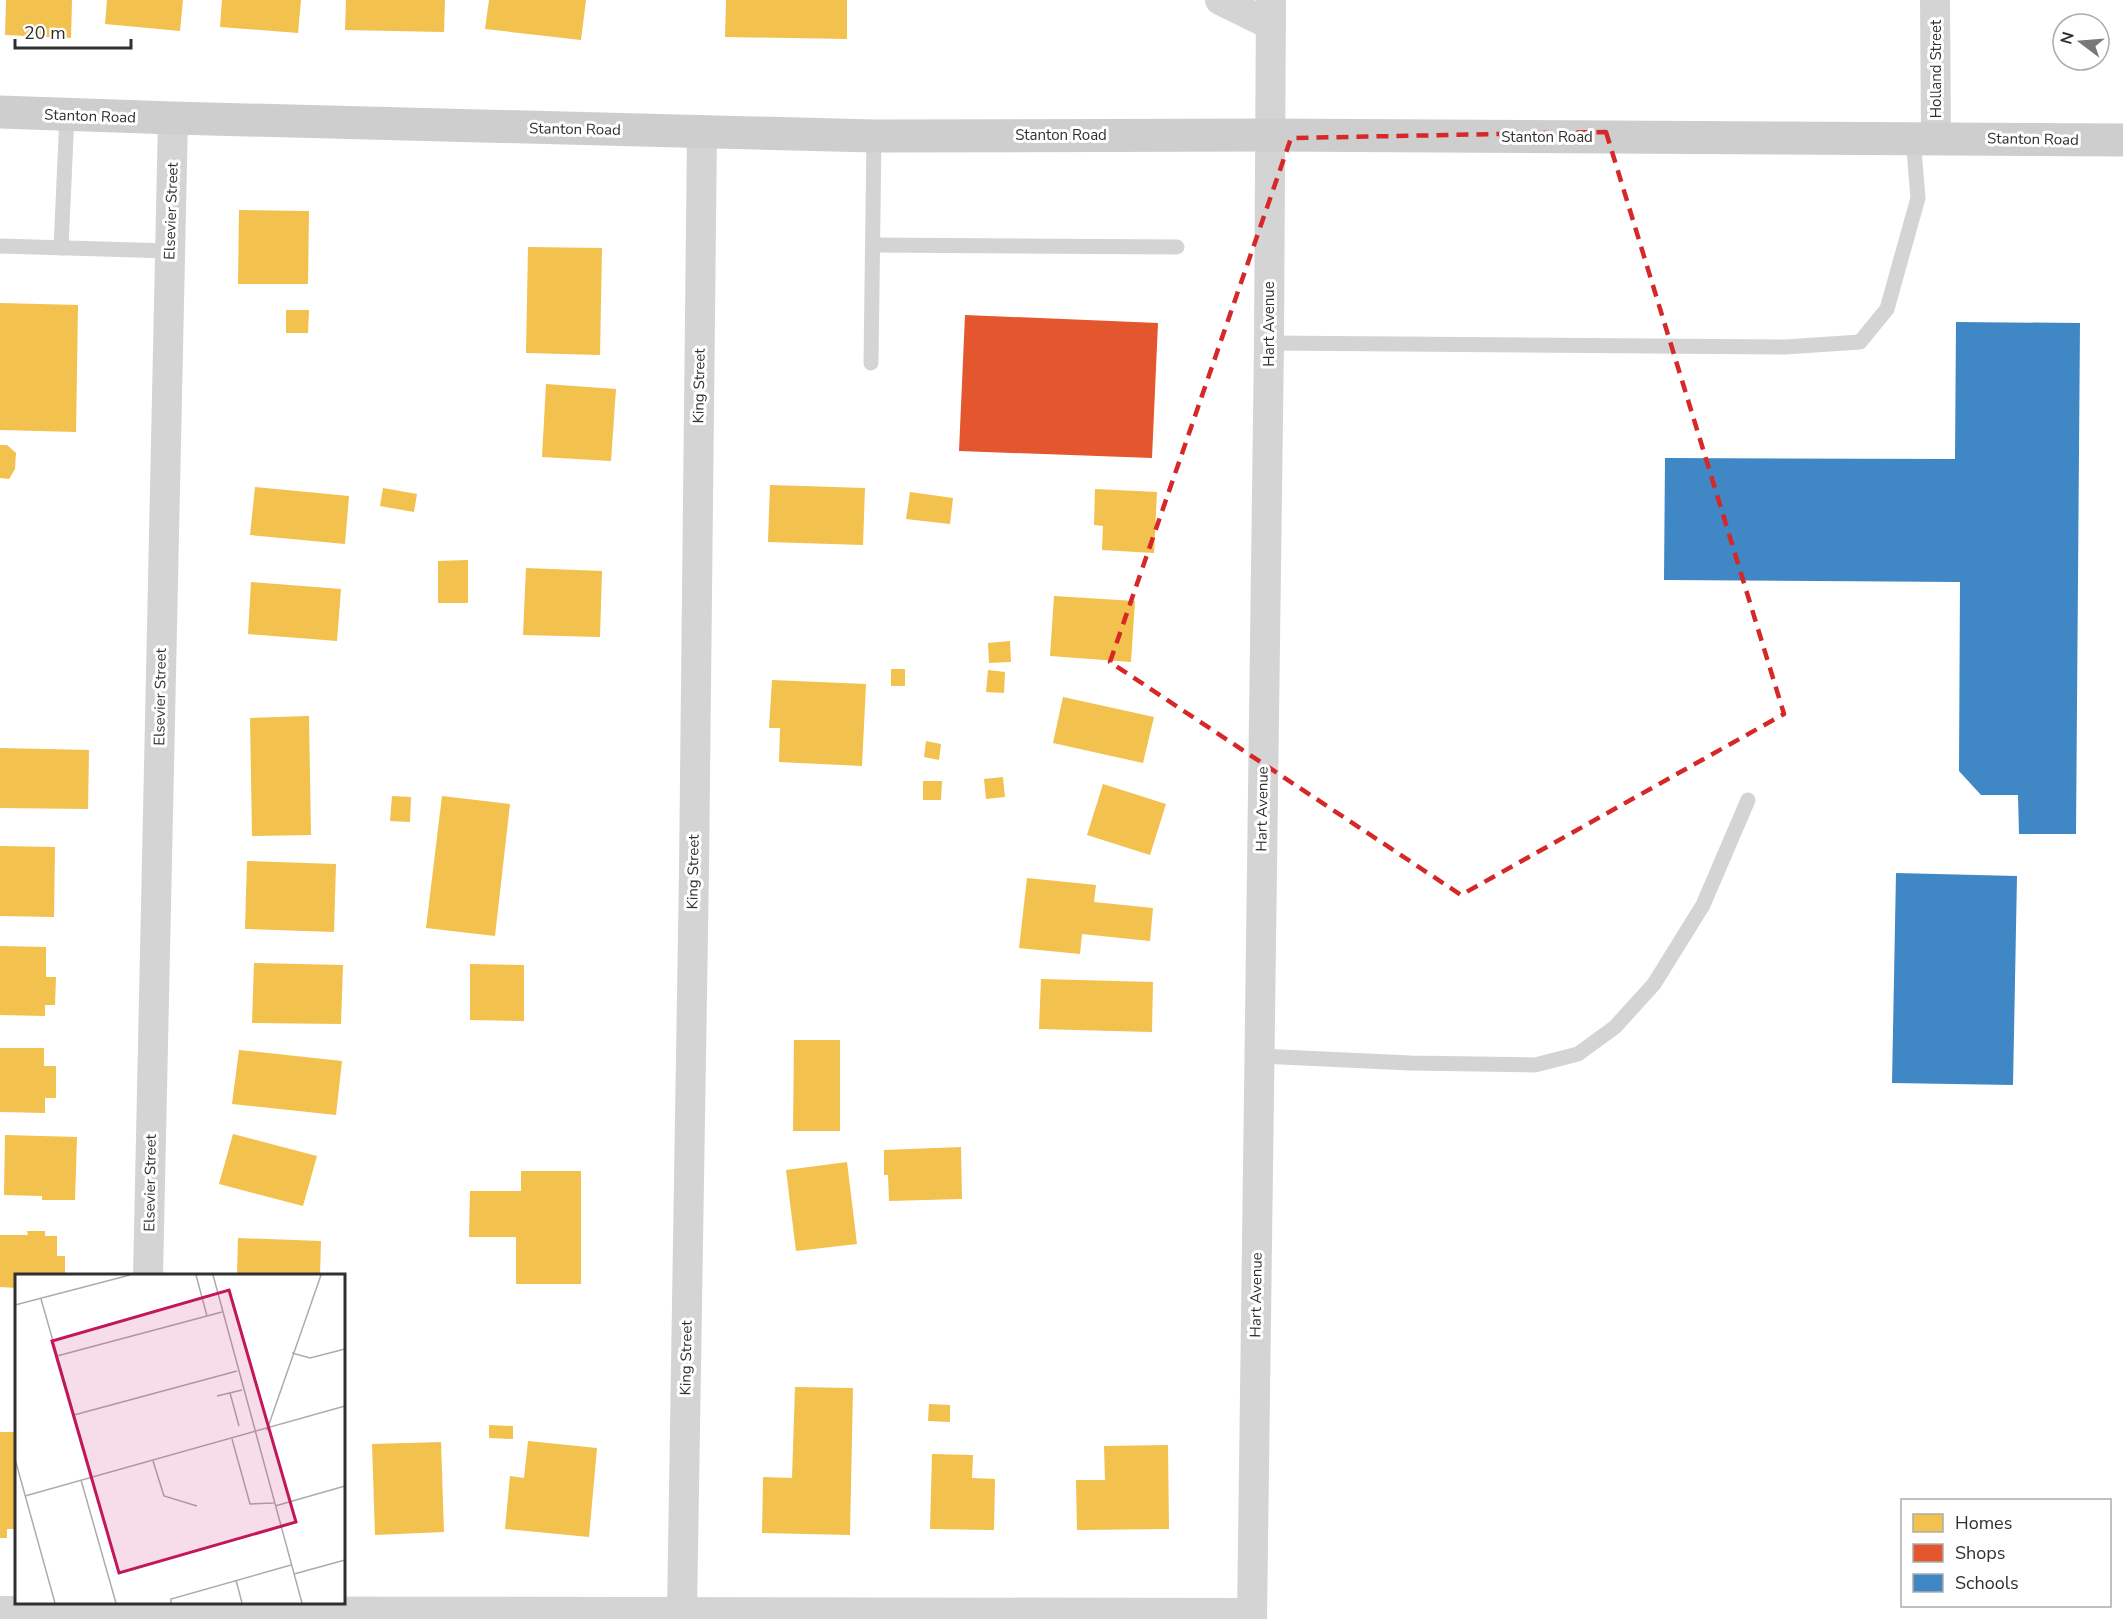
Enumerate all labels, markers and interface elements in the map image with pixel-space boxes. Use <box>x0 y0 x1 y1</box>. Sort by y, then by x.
scale bar <box>15 12 130 50</box>
north arrow <box>2051 12 2111 72</box>
street label: Holland Street <box>1926 19 1946 118</box>
text: 20 m <box>24 21 66 45</box>
text: N <box>2055 29 2080 47</box>
street label: Stanton Road <box>44 104 136 128</box>
street label: Stanton Road <box>529 118 621 140</box>
street label: Stanton Road <box>1015 125 1107 145</box>
street label: Stanton Road <box>1501 127 1593 147</box>
street label: Stanton Road <box>1987 128 2079 150</box>
street label: Elsevier Street <box>159 161 183 260</box>
street label: Hart Avenue <box>1259 281 1279 367</box>
street label: King Street <box>688 348 710 424</box>
street label: Elsevier Street <box>149 647 171 746</box>
street label: Hart Avenue <box>1251 766 1273 852</box>
street label: King Street <box>682 834 704 910</box>
street label: Elsevier Street <box>139 1133 161 1232</box>
street label: Hart Avenue <box>1245 1252 1267 1338</box>
inset map <box>15 1274 345 1604</box>
street label: King Street <box>675 1320 697 1396</box>
legend <box>1901 1499 2111 1607</box>
text: Homes <box>1955 1511 2012 1535</box>
text: Shops <box>1955 1541 2005 1565</box>
text: Schools <box>1955 1571 2019 1595</box>

